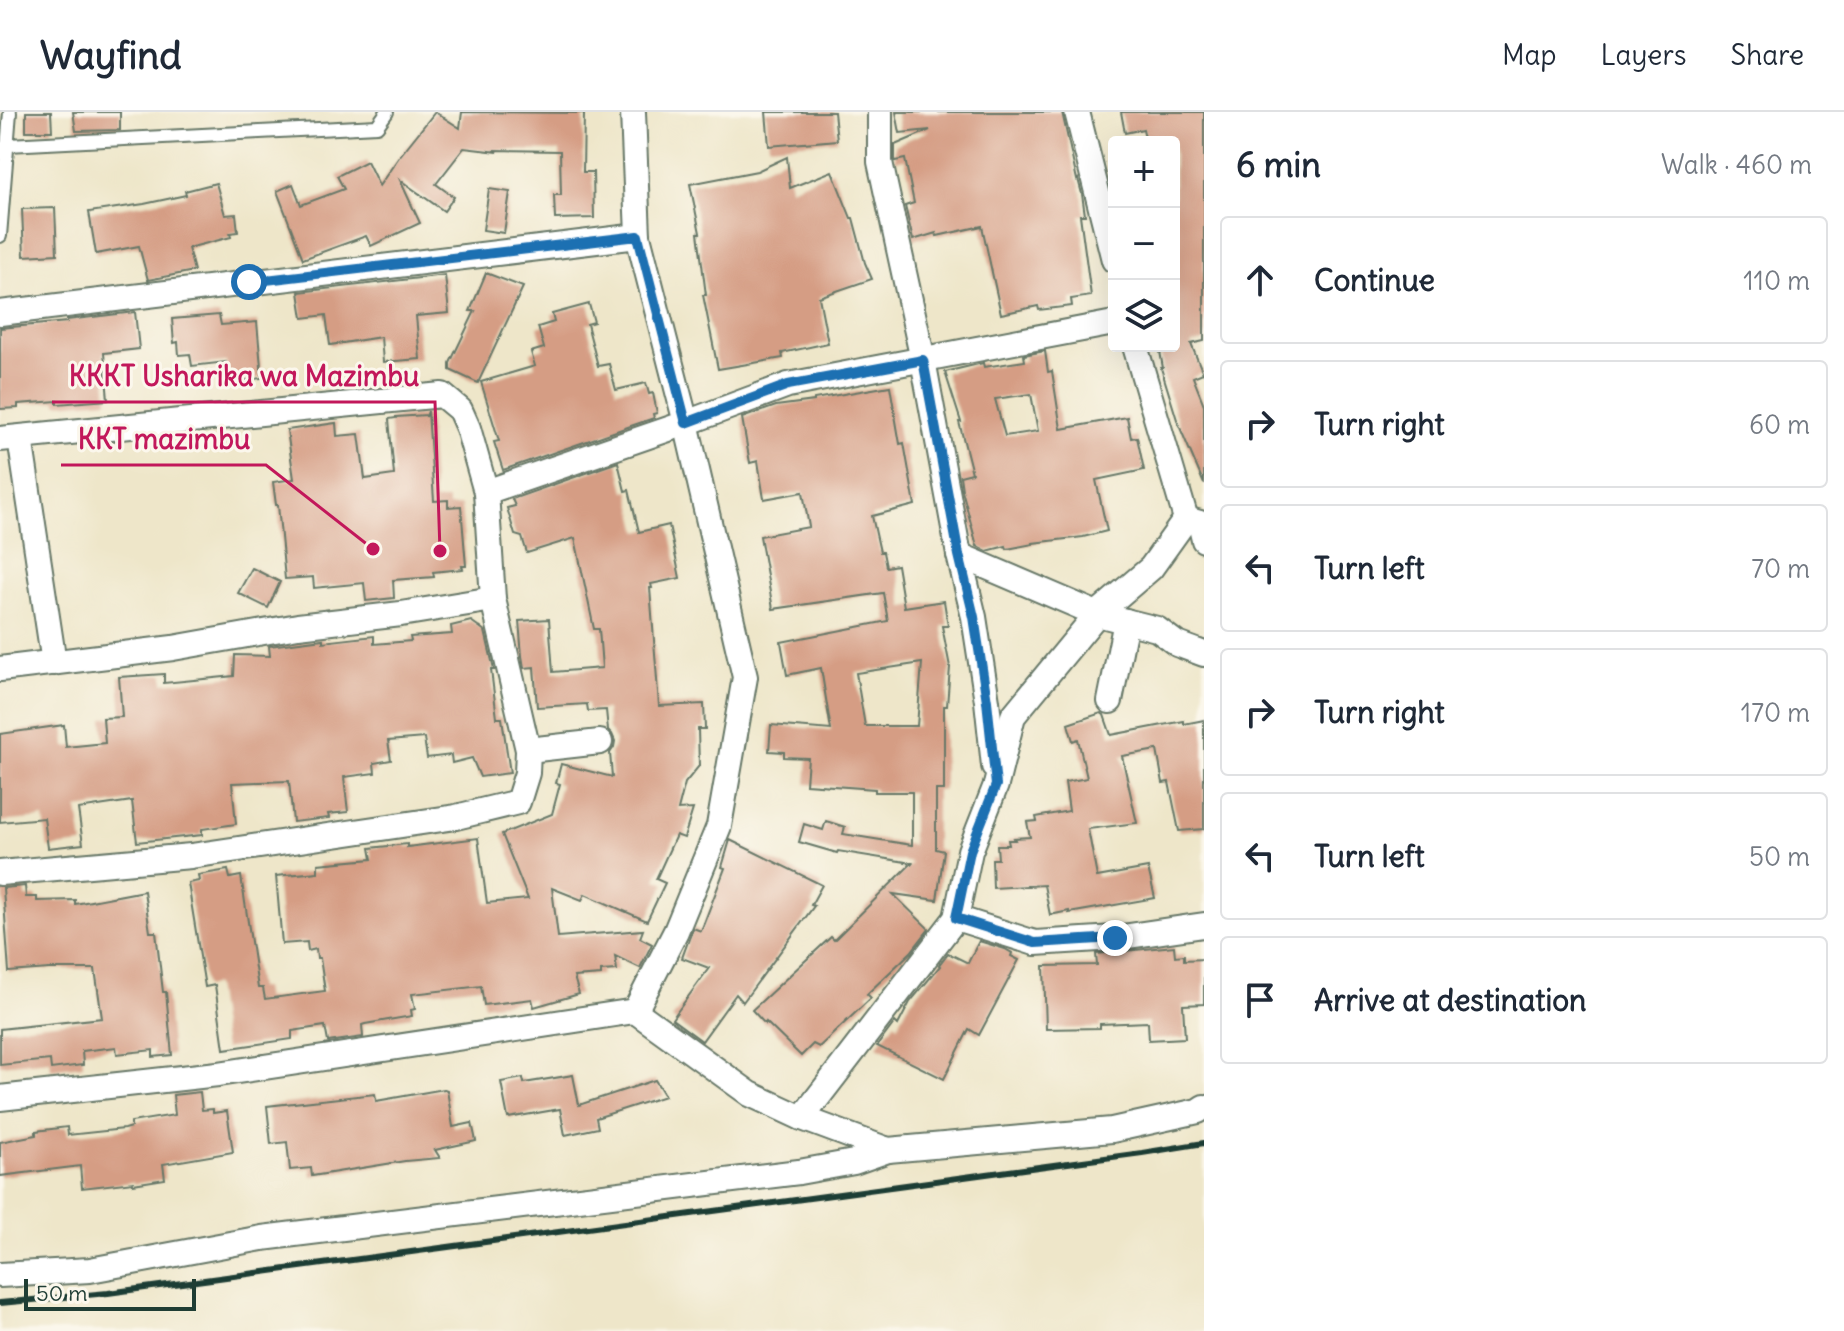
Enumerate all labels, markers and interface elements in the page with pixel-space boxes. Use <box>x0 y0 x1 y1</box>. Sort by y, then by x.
text: Wayfind <box>40 32 182 79</box>
text: Map <box>1502 37 1557 73</box>
text: Layers <box>1601 37 1687 73</box>
text: Share <box>1731 37 1804 73</box>
map controls <box>1108 136 1180 352</box>
button: + <box>1108 136 1180 208</box>
text: 6 min <box>1236 143 1321 186</box>
text: Walk · 460 m <box>1661 148 1812 181</box>
button: − <box>1108 208 1180 280</box>
icon: ahead <box>1238 258 1282 302</box>
text: Continue <box>1314 261 1435 299</box>
route start <box>231 264 267 300</box>
text: 110 m <box>1743 264 1810 297</box>
button: layers <box>1108 280 1180 352</box>
callout: KKKT Usharika wa Mazimbu <box>52 350 435 402</box>
text: KKKT Usharika wa Mazimbu <box>69 358 419 394</box>
icon: right <box>1238 402 1282 446</box>
text: Turn right <box>1314 405 1445 443</box>
text: 60 m <box>1749 408 1810 441</box>
callout: KKT mazimbu <box>61 413 266 465</box>
text: KKT mazimbu <box>78 421 250 457</box>
icon: left <box>1238 546 1282 590</box>
text: Turn left <box>1314 549 1425 587</box>
text: 70 m <box>1751 552 1810 585</box>
icon: right <box>1238 690 1282 734</box>
text: Turn right <box>1314 693 1445 731</box>
text: 170 m <box>1741 696 1810 729</box>
icon: left <box>1238 834 1282 878</box>
text: Turn left <box>1314 837 1425 875</box>
text: 50 m <box>1749 840 1810 873</box>
route end <box>1097 920 1133 956</box>
icon: arrive <box>1238 978 1282 1022</box>
text: Arrive at destination <box>1314 981 1586 1019</box>
scale bar <box>24 1275 196 1311</box>
text: 50 m <box>36 1279 88 1307</box>

